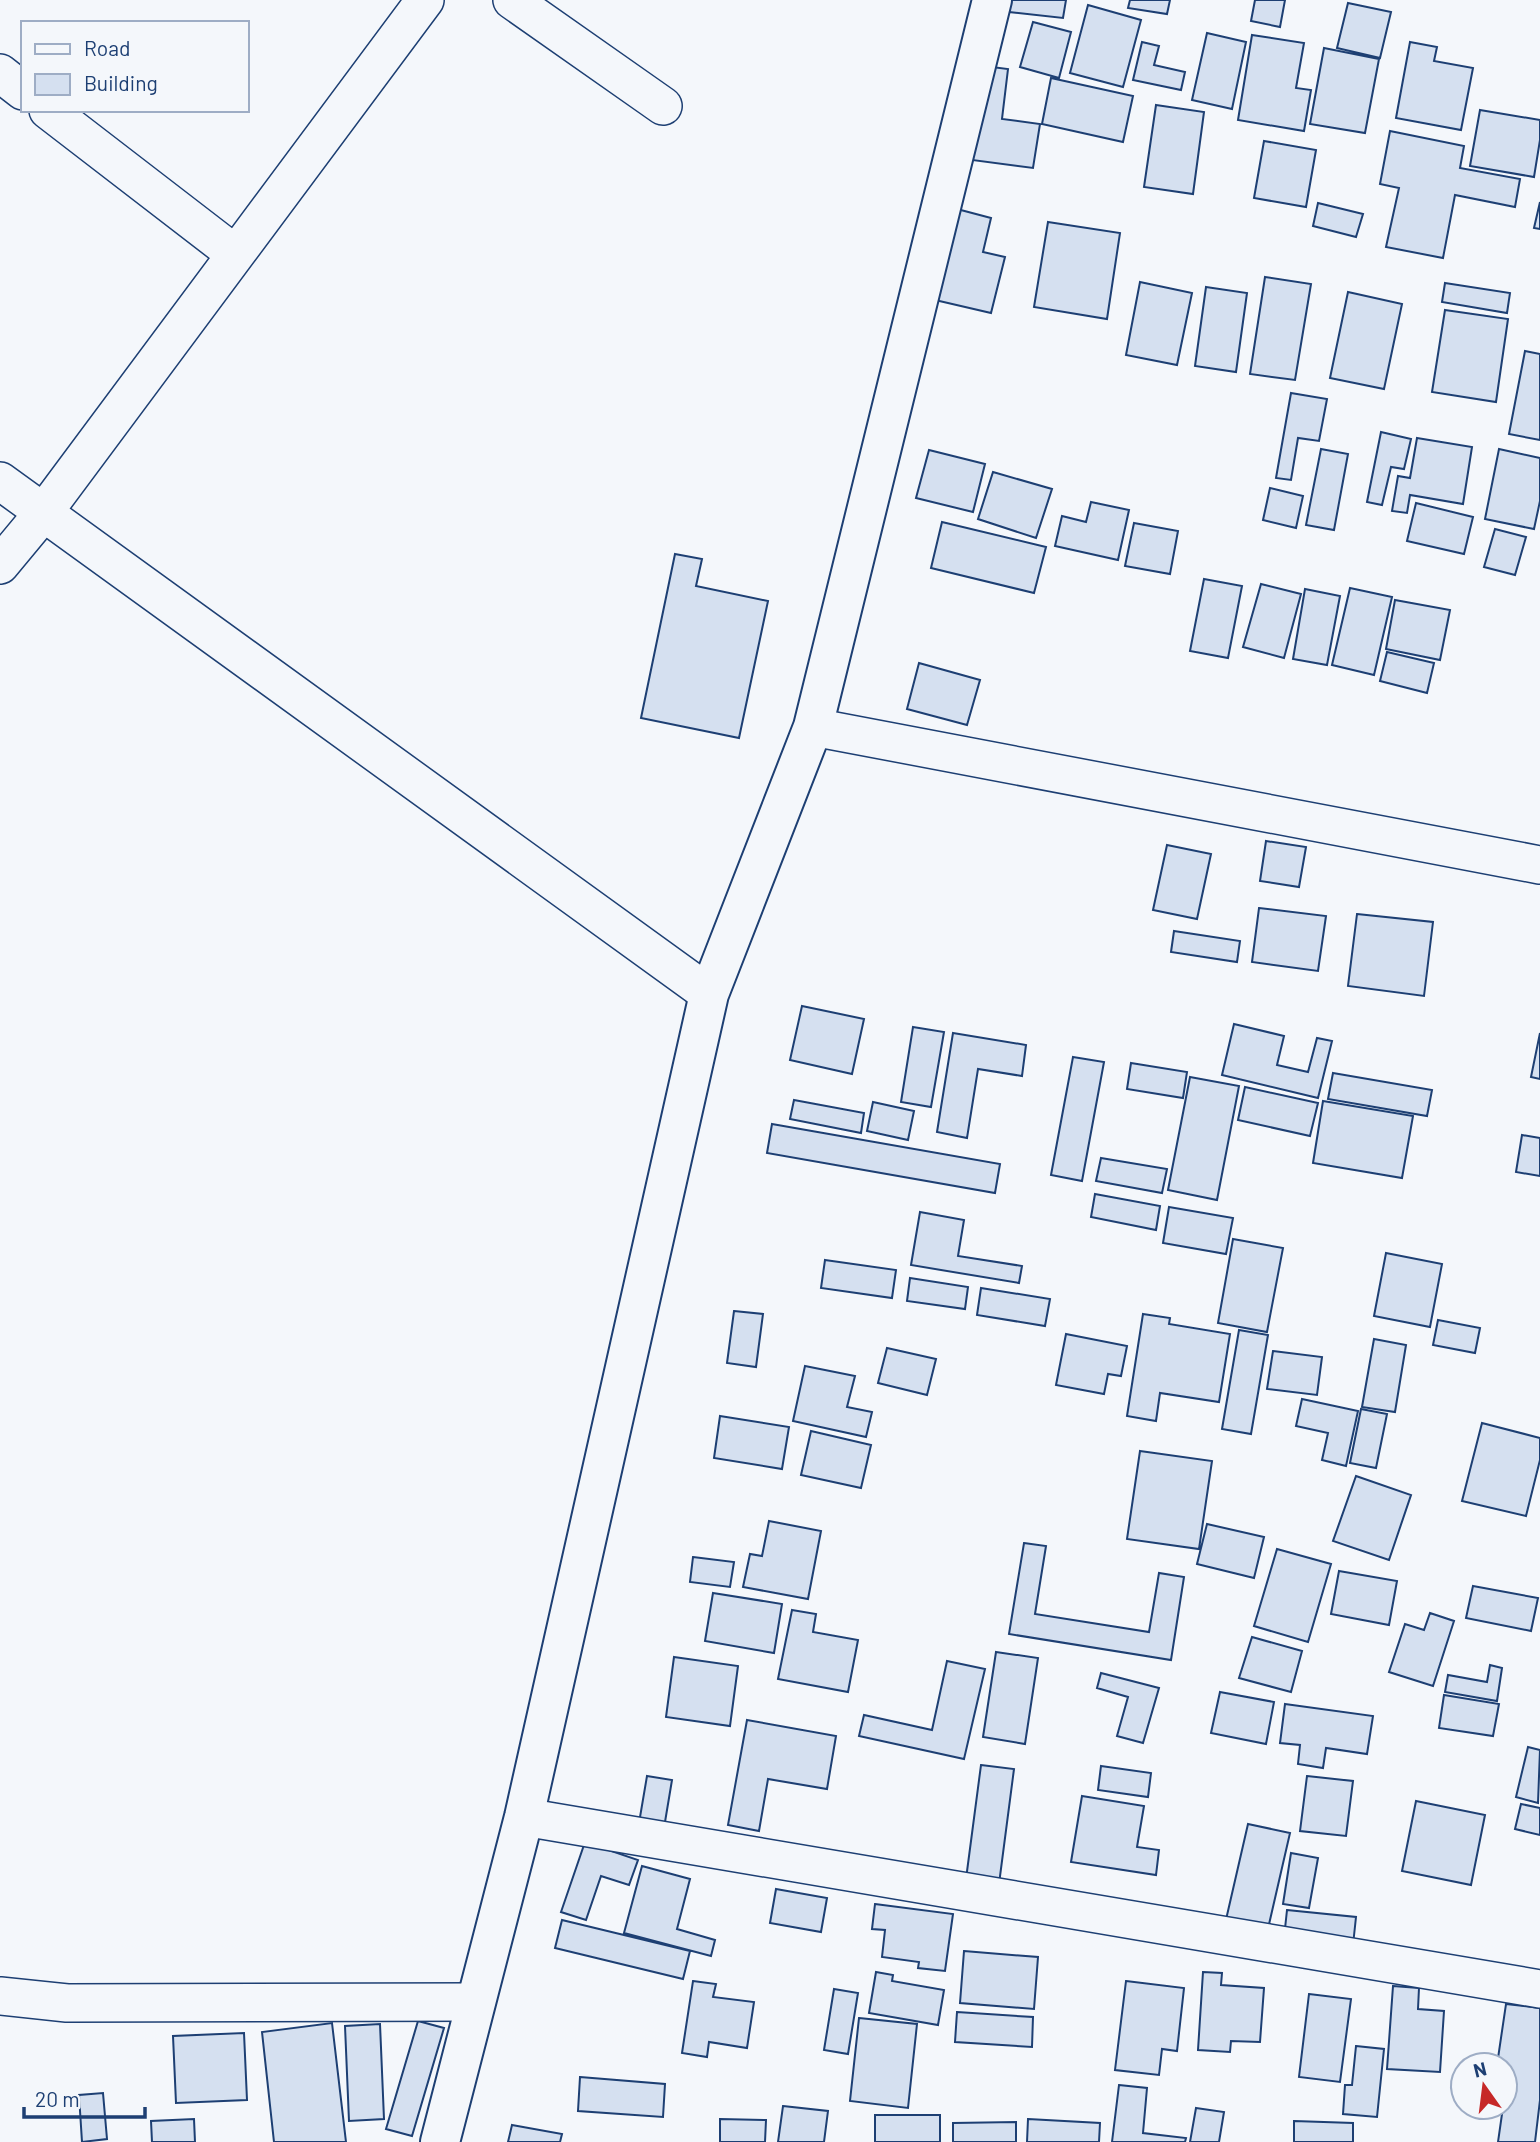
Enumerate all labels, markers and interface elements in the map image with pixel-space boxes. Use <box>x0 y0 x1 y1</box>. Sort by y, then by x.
legend <box>21 21 248 112</box>
text: Road <box>84 35 130 60</box>
text: Building <box>84 70 158 95</box>
north arrow <box>1449 2051 1519 2121</box>
text: N <box>1471 2056 1489 2082</box>
scale bar <box>24 2076 145 2120</box>
text: 20 m <box>35 2086 80 2111</box>

